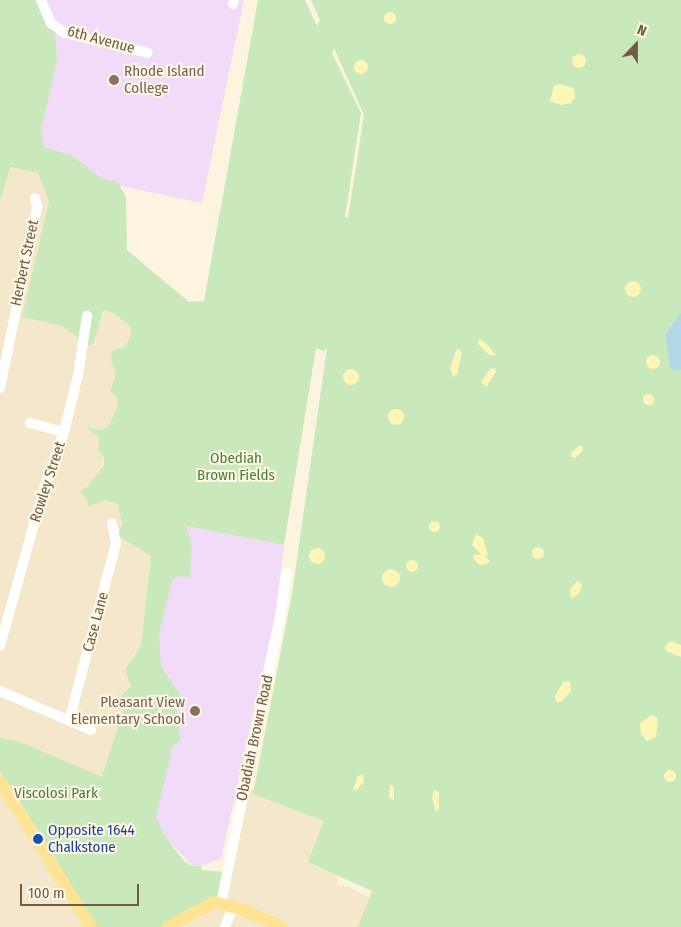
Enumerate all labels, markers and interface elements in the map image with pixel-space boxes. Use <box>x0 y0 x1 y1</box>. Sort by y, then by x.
north arrow <box>611 20 661 70</box>
text: N <box>635 21 649 40</box>
street label: 6th Avenue <box>65 22 137 58</box>
place label: Rhode Island College <box>124 62 204 97</box>
marker: Rhode Island College <box>108 74 120 86</box>
street label: Herbert Street <box>7 218 43 308</box>
street label: Rowley Street <box>26 439 70 525</box>
park label: Obediah Brown Fields <box>197 449 275 484</box>
street label: Case Lane <box>79 590 113 654</box>
street label: Obadiah Brown Road <box>233 673 277 803</box>
place label: Pleasant View Elementary School <box>71 693 185 728</box>
marker: Pleasant View Elementary School <box>189 705 201 717</box>
park label: Viscolosi Park <box>14 785 98 803</box>
place label: Opposite 1644 Chalkstone <box>48 821 135 856</box>
marker: Opposite 1644 Chalkstone <box>32 833 44 845</box>
scale bar <box>22 874 141 906</box>
text: 100 m <box>28 884 65 902</box>

